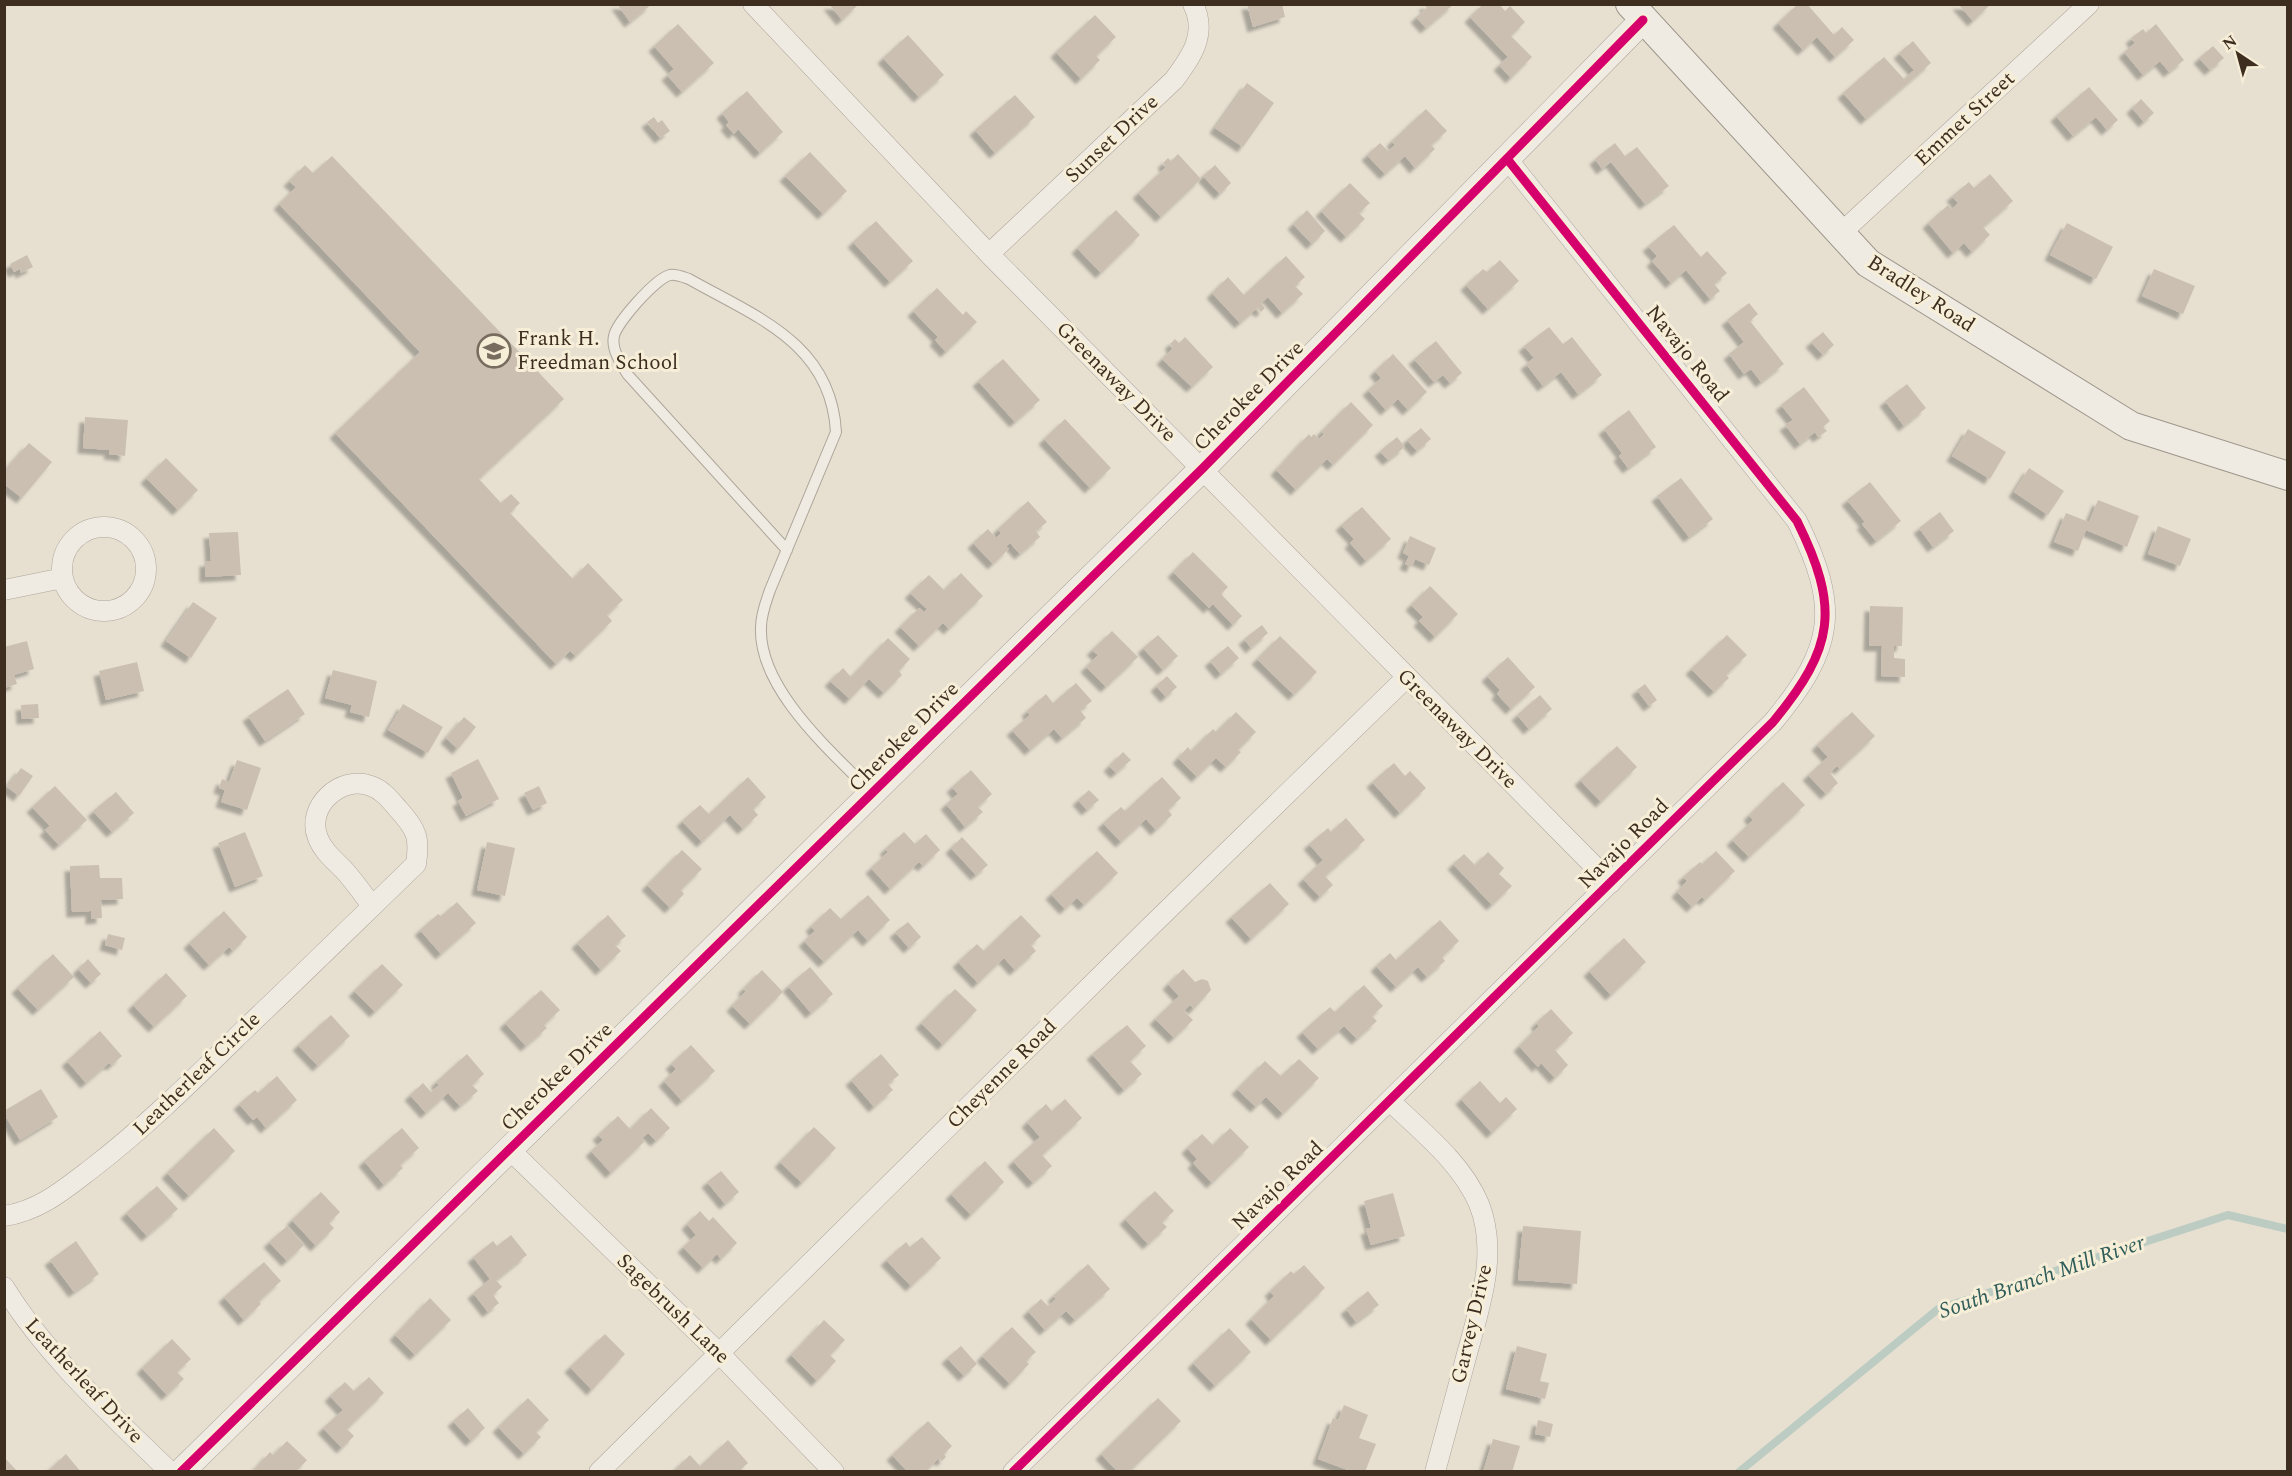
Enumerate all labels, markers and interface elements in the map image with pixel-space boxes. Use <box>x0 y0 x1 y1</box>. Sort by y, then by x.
north arrow <box>2208 24 2268 84</box>
text: N <box>2217 29 2242 56</box>
street label: Emmet Street <box>1907 64 2023 174</box>
street label: Sunset Drive <box>1058 87 1166 191</box>
street label: Bradley Road <box>1861 247 1981 341</box>
street label: Navajo Road <box>1638 298 1736 410</box>
street label: Greenaway Drive <box>1048 314 1184 450</box>
place label: Frank H. Freedman School <box>517 323 678 379</box>
school or university icon: Frank H. Freedman School <box>476 333 512 369</box>
street label: Cherokee Drive <box>1186 333 1312 459</box>
street label: Greenaway Drive <box>1389 661 1525 797</box>
street label: Cherokee Drive <box>841 674 967 800</box>
street label: Navajo Road <box>1571 791 1677 897</box>
street label: Leatherleaf Circle <box>126 1004 268 1144</box>
street label: Cheyenne Road <box>939 1011 1065 1137</box>
street label: Cherokee Drive <box>494 1015 620 1139</box>
street label: Navajo Road <box>1225 1134 1331 1238</box>
water label: South Branch Mill River <box>1934 1226 2150 1328</box>
street label: Sagebrush Lane <box>609 1246 737 1372</box>
street label: Garvey Drive <box>1443 1261 1501 1387</box>
street label: Leatherleaf Drive <box>17 1311 151 1451</box>

